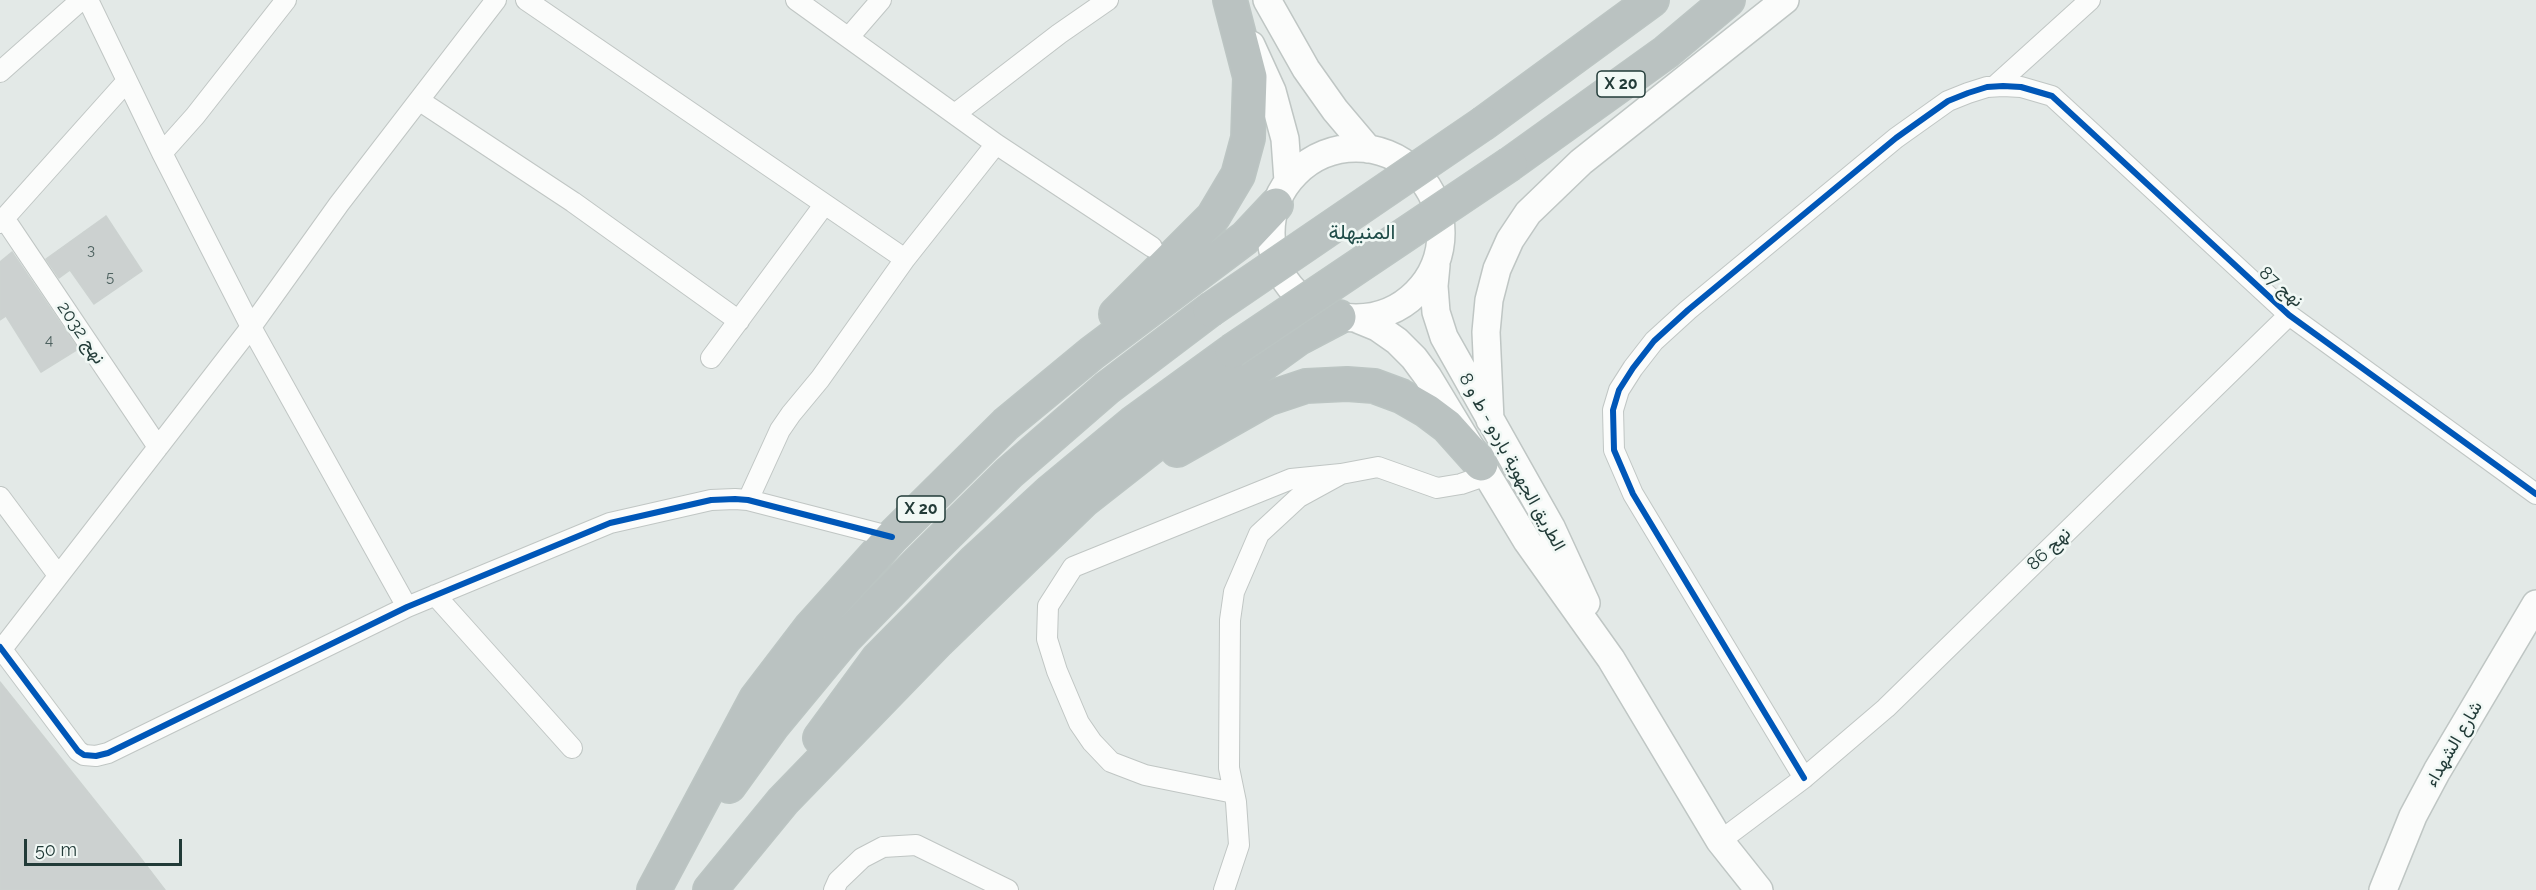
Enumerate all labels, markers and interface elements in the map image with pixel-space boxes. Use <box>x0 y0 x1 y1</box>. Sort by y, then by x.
road number: X 20 <box>1597 71 1645 97</box>
district label: المنيهلة <box>1329 220 1395 246</box>
house number: 3 <box>87 241 95 259</box>
street label: نهج 87 <box>2255 262 2307 312</box>
house number: 5 <box>106 268 114 286</box>
street label: نهج 2032 <box>52 298 110 368</box>
house number: 4 <box>45 331 53 349</box>
street label: الطريق الجهوية باردو - ط و 8 <box>1454 369 1570 555</box>
road number: X 20 <box>897 496 945 522</box>
street label: نهج 86 <box>2023 523 2075 575</box>
street label: شارع الشهداء <box>2421 697 2487 791</box>
scale bar <box>27 827 184 865</box>
text: 50 m <box>35 839 77 860</box>

